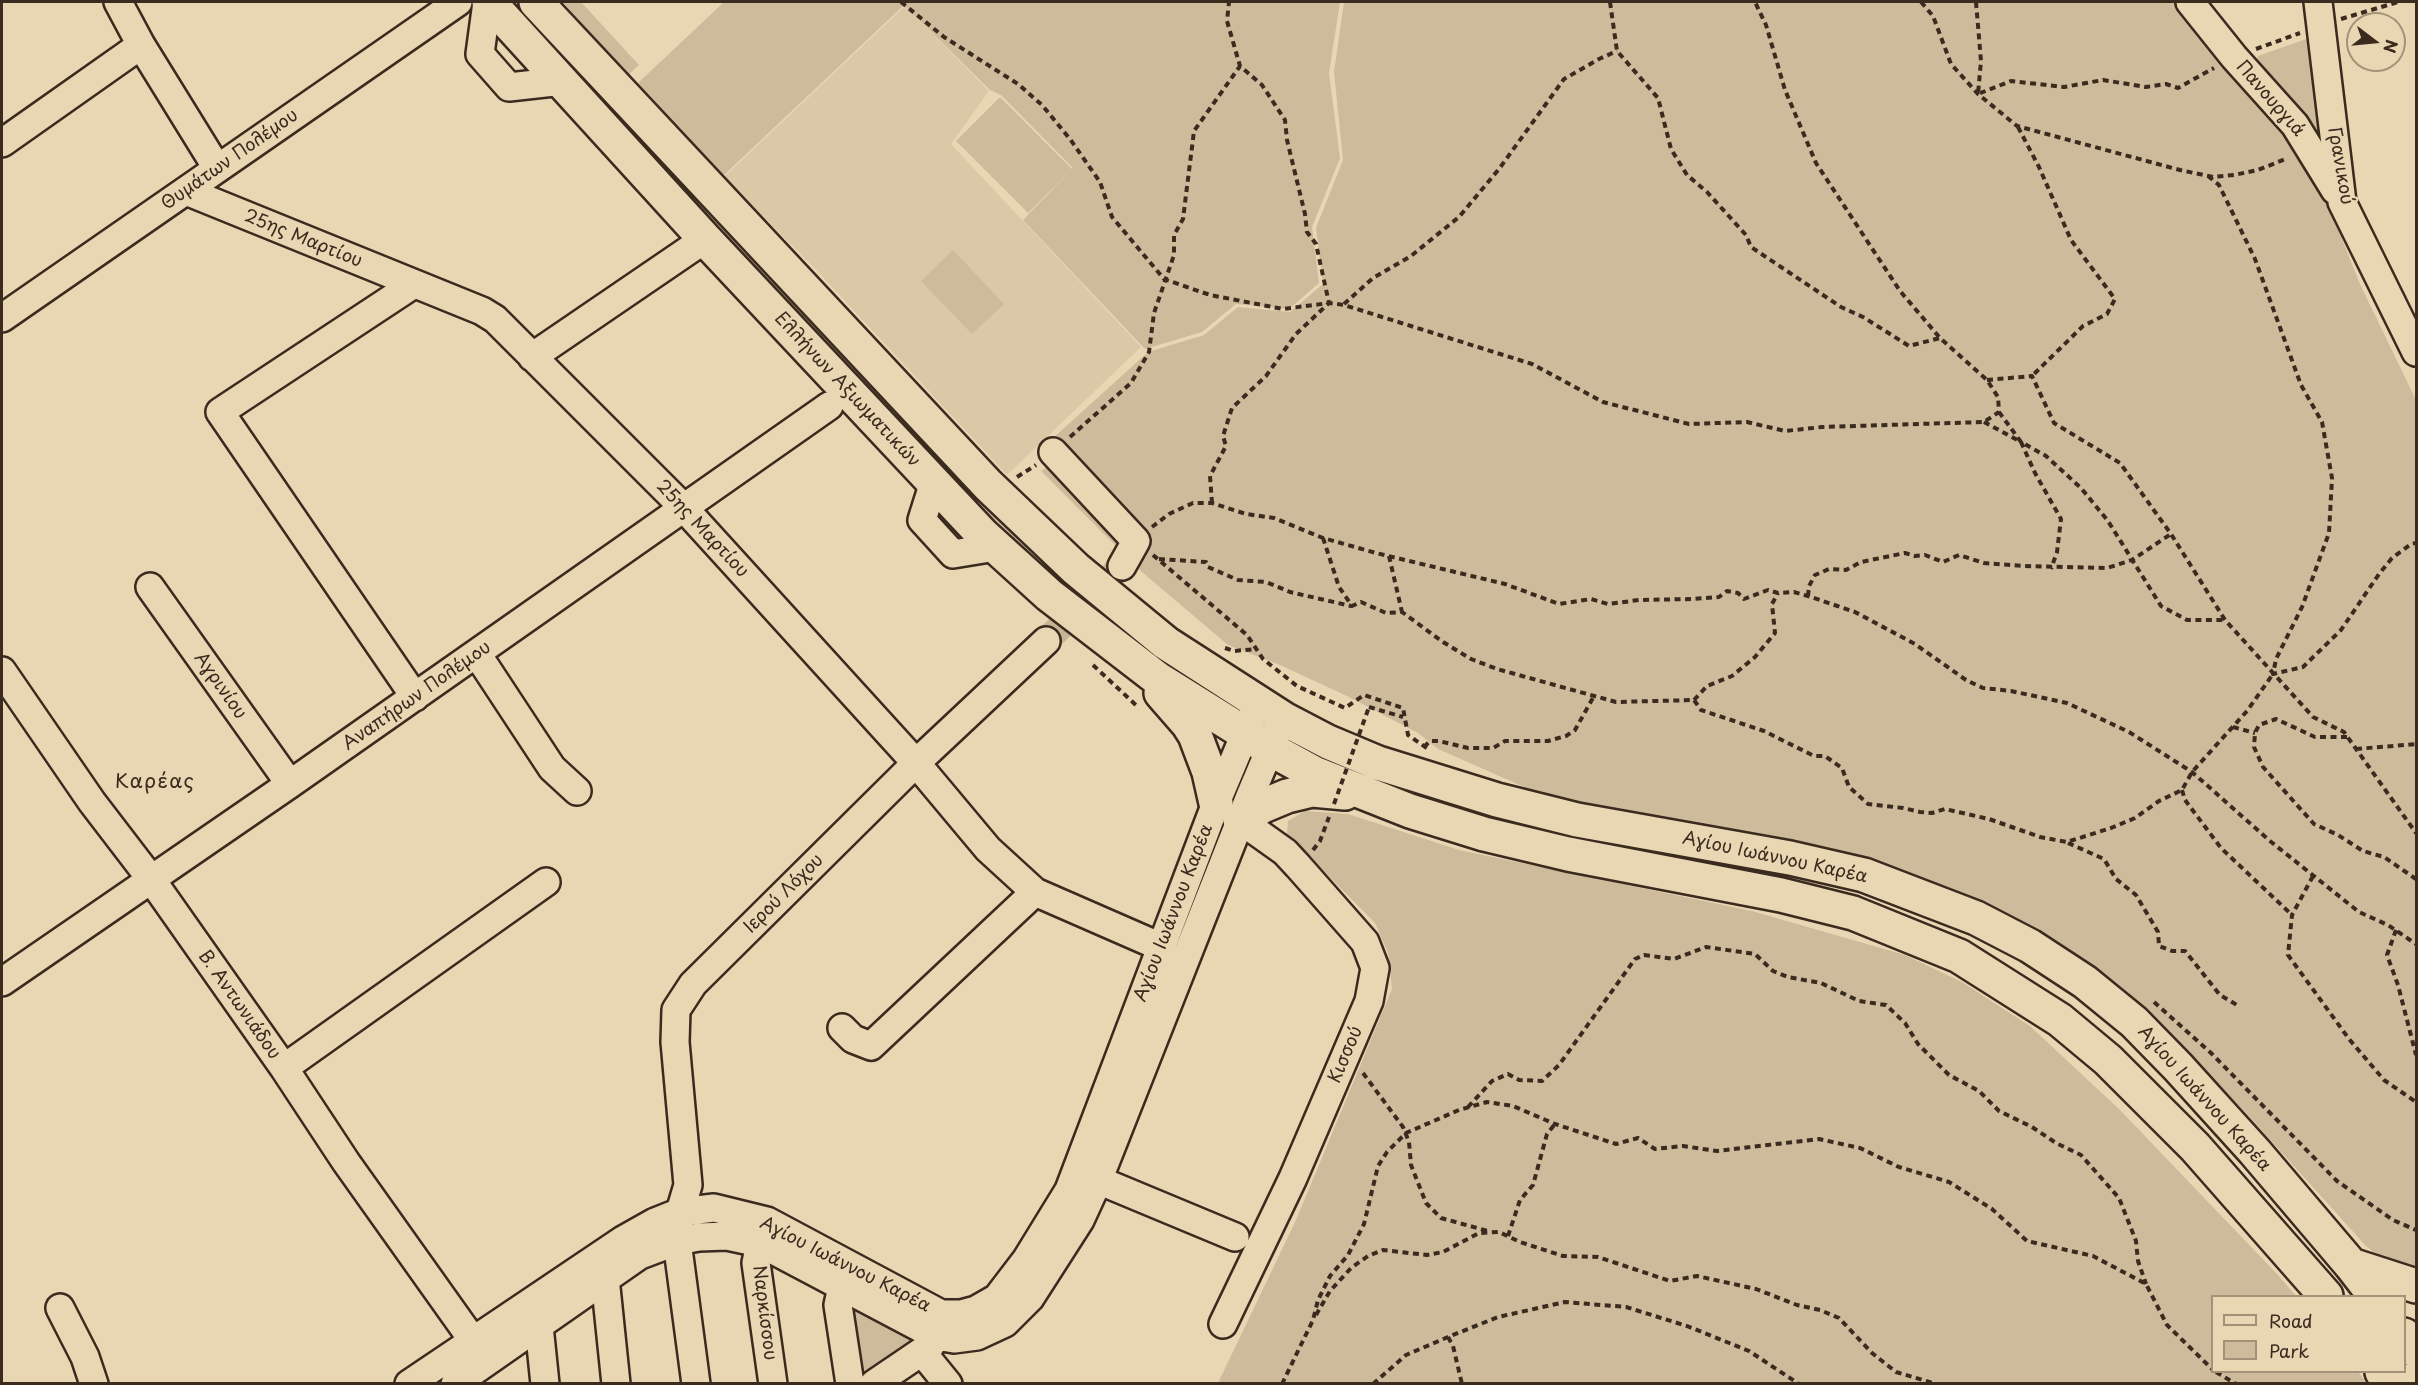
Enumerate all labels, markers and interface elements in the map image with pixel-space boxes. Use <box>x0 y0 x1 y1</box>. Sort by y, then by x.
north arrow <box>2346 12 2406 72</box>
text: N <box>2378 37 2405 56</box>
street label: Πανουργιά <box>2231 57 2309 141</box>
street label: Θυµάτων Πολέµου <box>158 105 302 215</box>
street label: Γρανικού <box>2323 126 2357 206</box>
street label: 25ης Μαρτίου <box>241 205 365 273</box>
street label: Ελλήνων Αξιωματικών <box>770 308 924 472</box>
street label: 25ης Μαρτίου <box>651 476 753 582</box>
street label: Αναπήρων Πολέμου <box>339 637 495 755</box>
street label: Αγρινίου <box>189 648 251 724</box>
district label: Καρέας <box>115 770 195 794</box>
street label: Αγίου Ιωάννου Καρέα <box>1130 821 1218 1005</box>
street label: Αγίου Ιωάννου Καρέα <box>1681 828 1869 888</box>
street label: Ιερού Λόχου <box>740 850 828 938</box>
street label: Β. Αντωνιάδου <box>193 946 285 1064</box>
street label: Αγίου Ιωάννου Καρέα <box>2133 1022 2275 1176</box>
street label: Κισσού <box>1324 1023 1368 1087</box>
street label: Αγίου Ιωάννου Καρέα <box>756 1213 934 1317</box>
street label: Ναρκίσσου <box>747 1264 781 1362</box>
legend <box>2211 1295 2406 1373</box>
text: Road <box>2269 1307 2313 1334</box>
text: Park <box>2269 1337 2309 1364</box>

